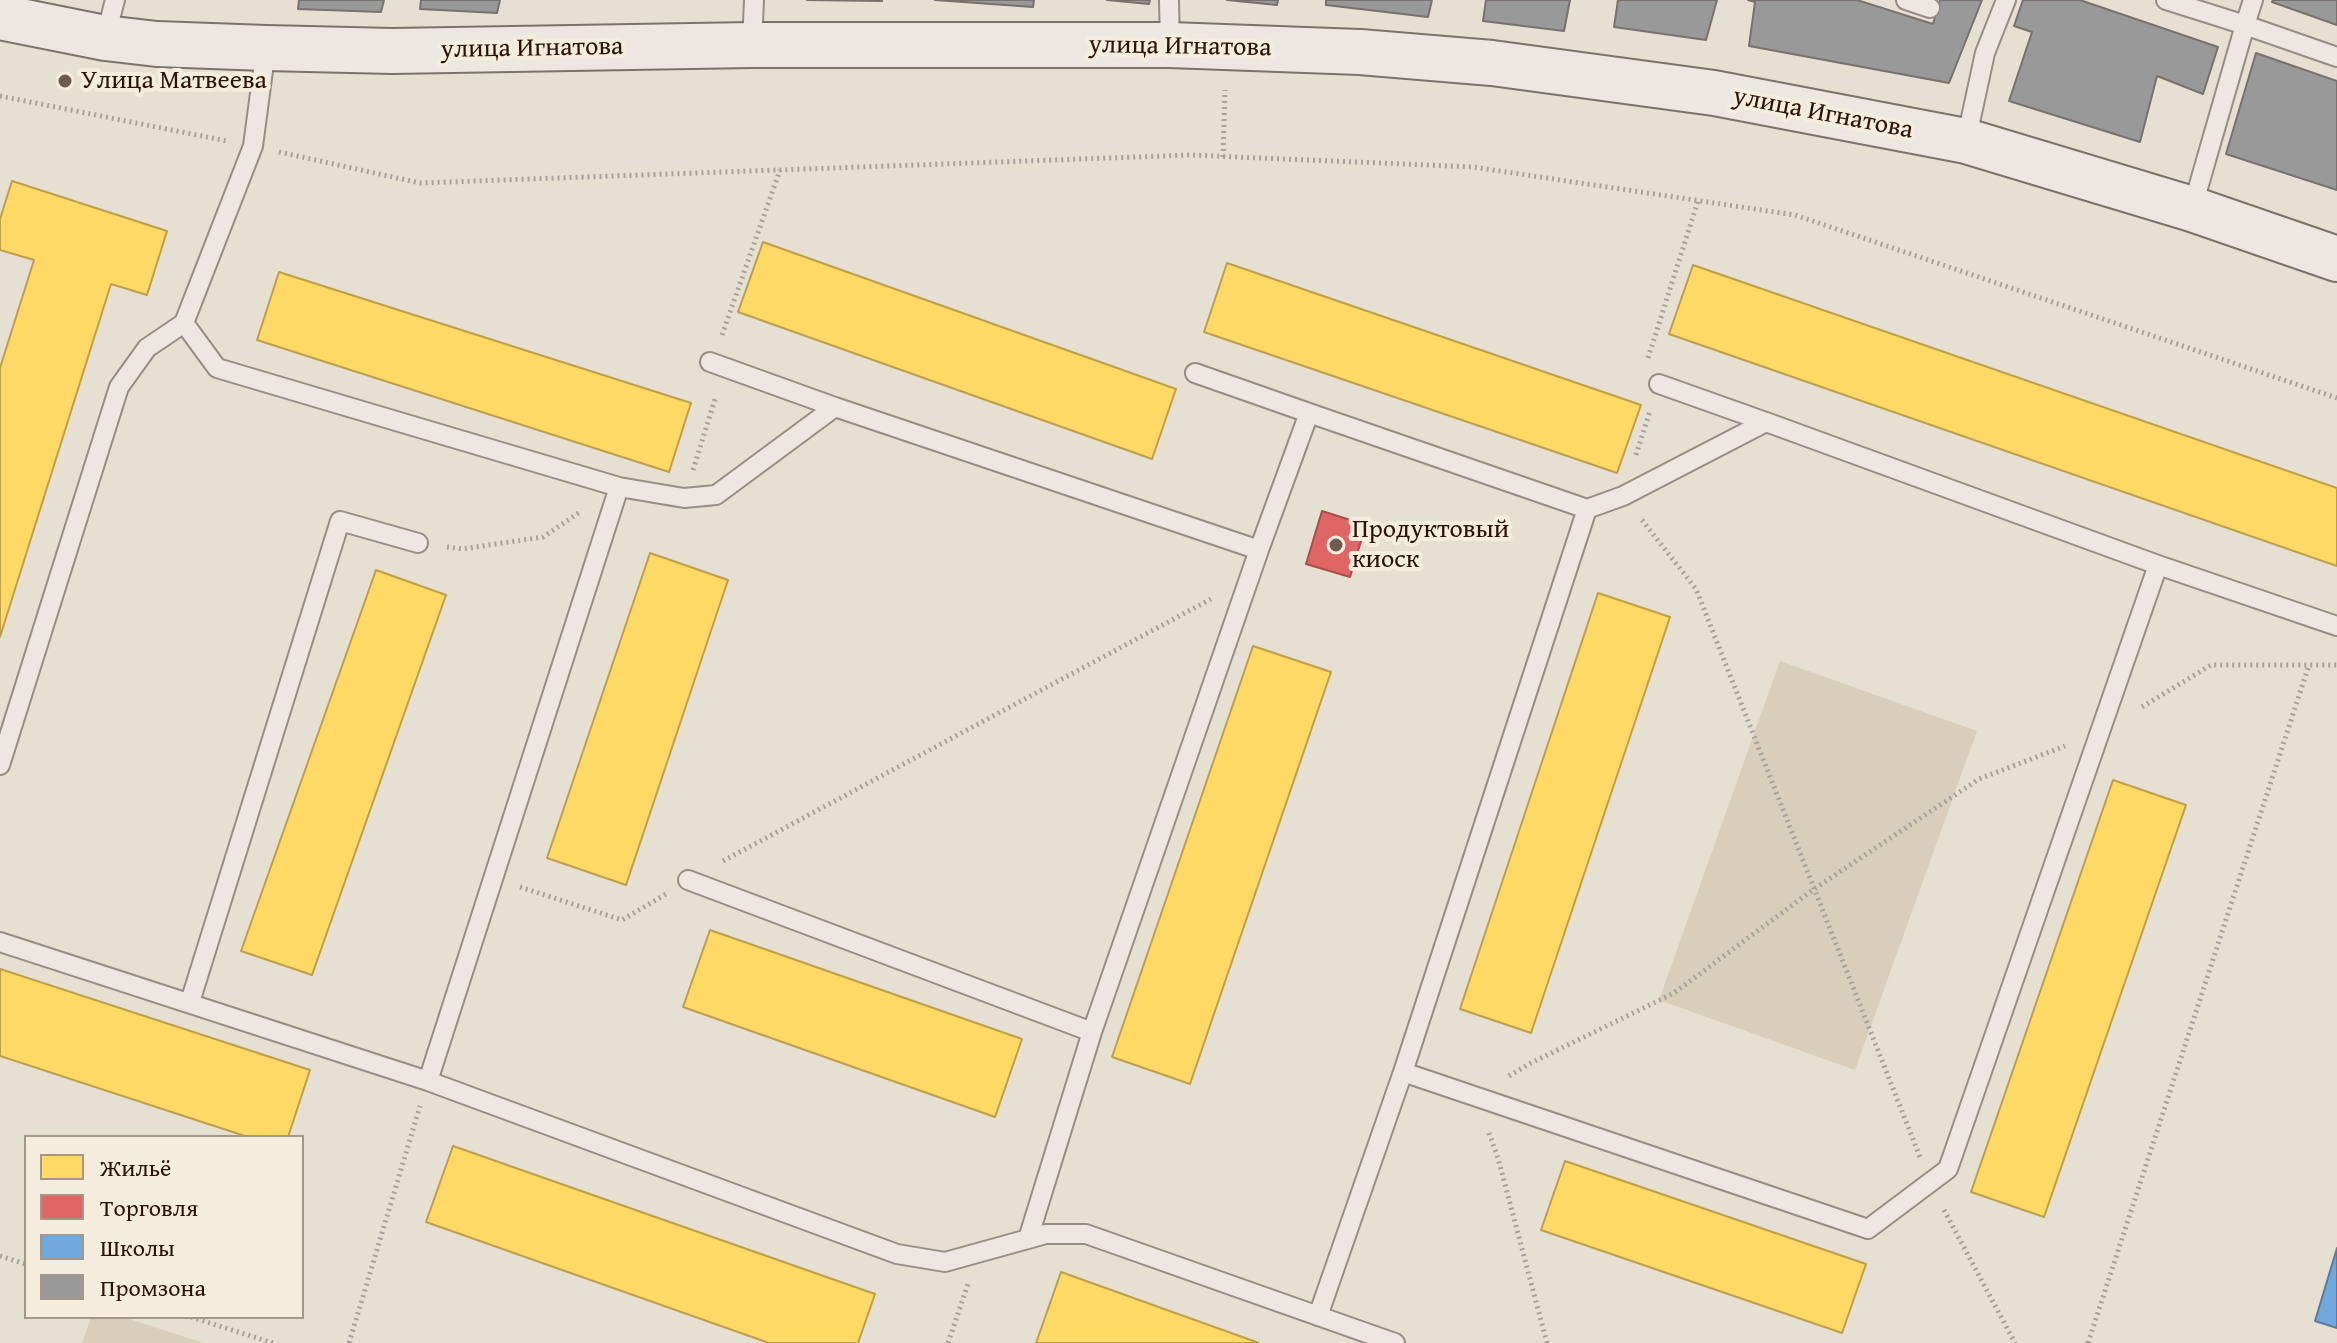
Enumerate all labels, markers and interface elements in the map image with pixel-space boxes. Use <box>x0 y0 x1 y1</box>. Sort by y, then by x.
street label: улица Игнатова <box>1088 30 1272 64</box>
street label: улица Игнатова <box>440 32 624 66</box>
place label: Улица Матвеева <box>81 65 267 97</box>
marker: Улица Матвеева <box>56 72 74 90</box>
street label: улица Игнатова <box>1730 81 1916 147</box>
place label: Продуктовый киоск <box>1352 514 1509 576</box>
marker: Продуктовый киоск <box>1327 536 1345 554</box>
legend <box>24 1135 304 1319</box>
text: Жильё <box>100 1150 171 1185</box>
text: Торговля <box>100 1190 198 1225</box>
text: Школы <box>100 1230 175 1265</box>
text: Промзона <box>100 1270 206 1305</box>

